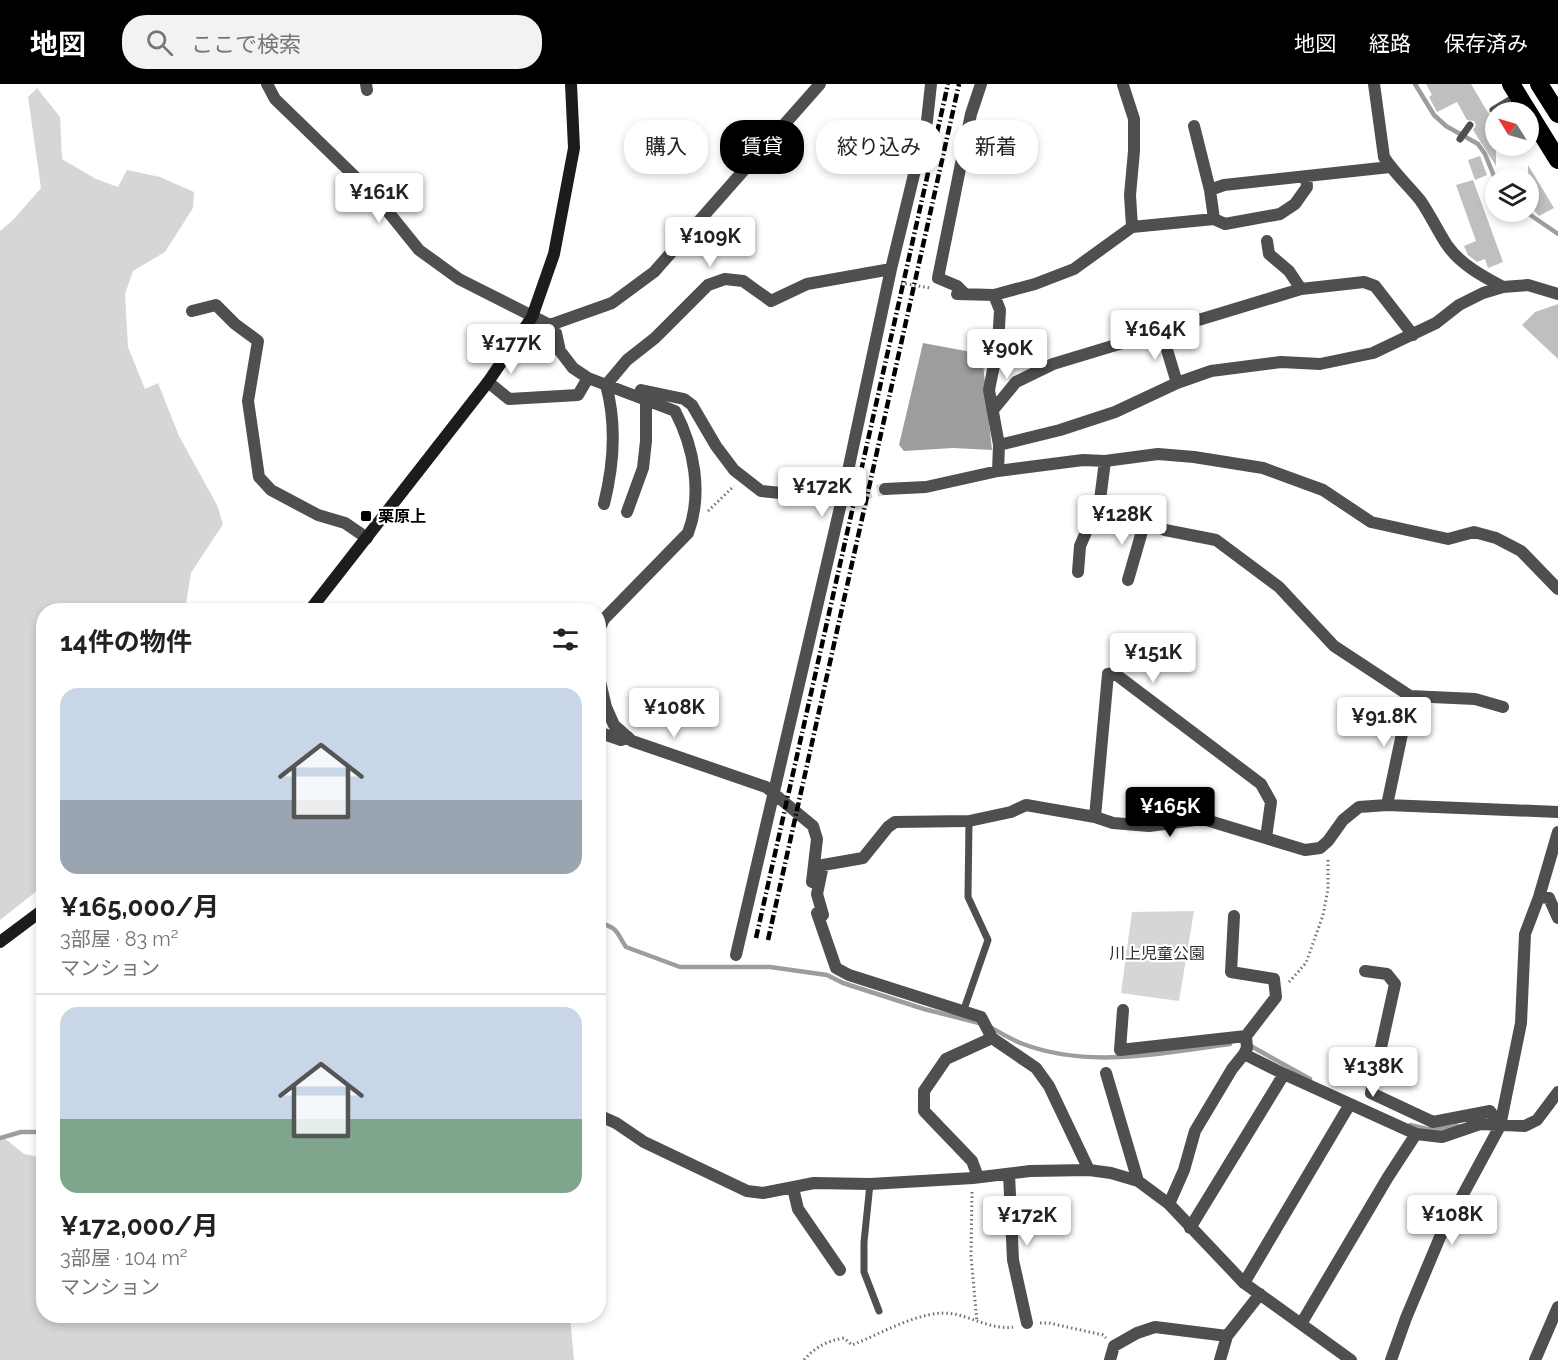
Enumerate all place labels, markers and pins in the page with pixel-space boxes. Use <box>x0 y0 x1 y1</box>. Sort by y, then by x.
pin: ¥161K <box>337 173 421 224</box>
pin: ¥109K <box>668 217 752 268</box>
pin: ¥164K <box>1113 310 1197 361</box>
pin: ¥177K <box>469 324 553 375</box>
pin: ¥90K <box>971 329 1043 380</box>
pin: ¥172K <box>780 467 864 518</box>
pin: ¥128K <box>1080 495 1164 546</box>
place label: 栗原上 <box>378 507 426 526</box>
marker: 栗原上 <box>359 509 373 523</box>
pin: ¥151K <box>1111 633 1195 684</box>
pin: ¥108K <box>632 688 716 739</box>
pin: ¥91.8K <box>1335 697 1433 748</box>
pin: ¥165K <box>1128 787 1212 838</box>
pin: ¥138K <box>1331 1047 1415 1098</box>
pin: ¥108K <box>1410 1195 1494 1246</box>
pin: ¥172K <box>985 1196 1069 1247</box>

